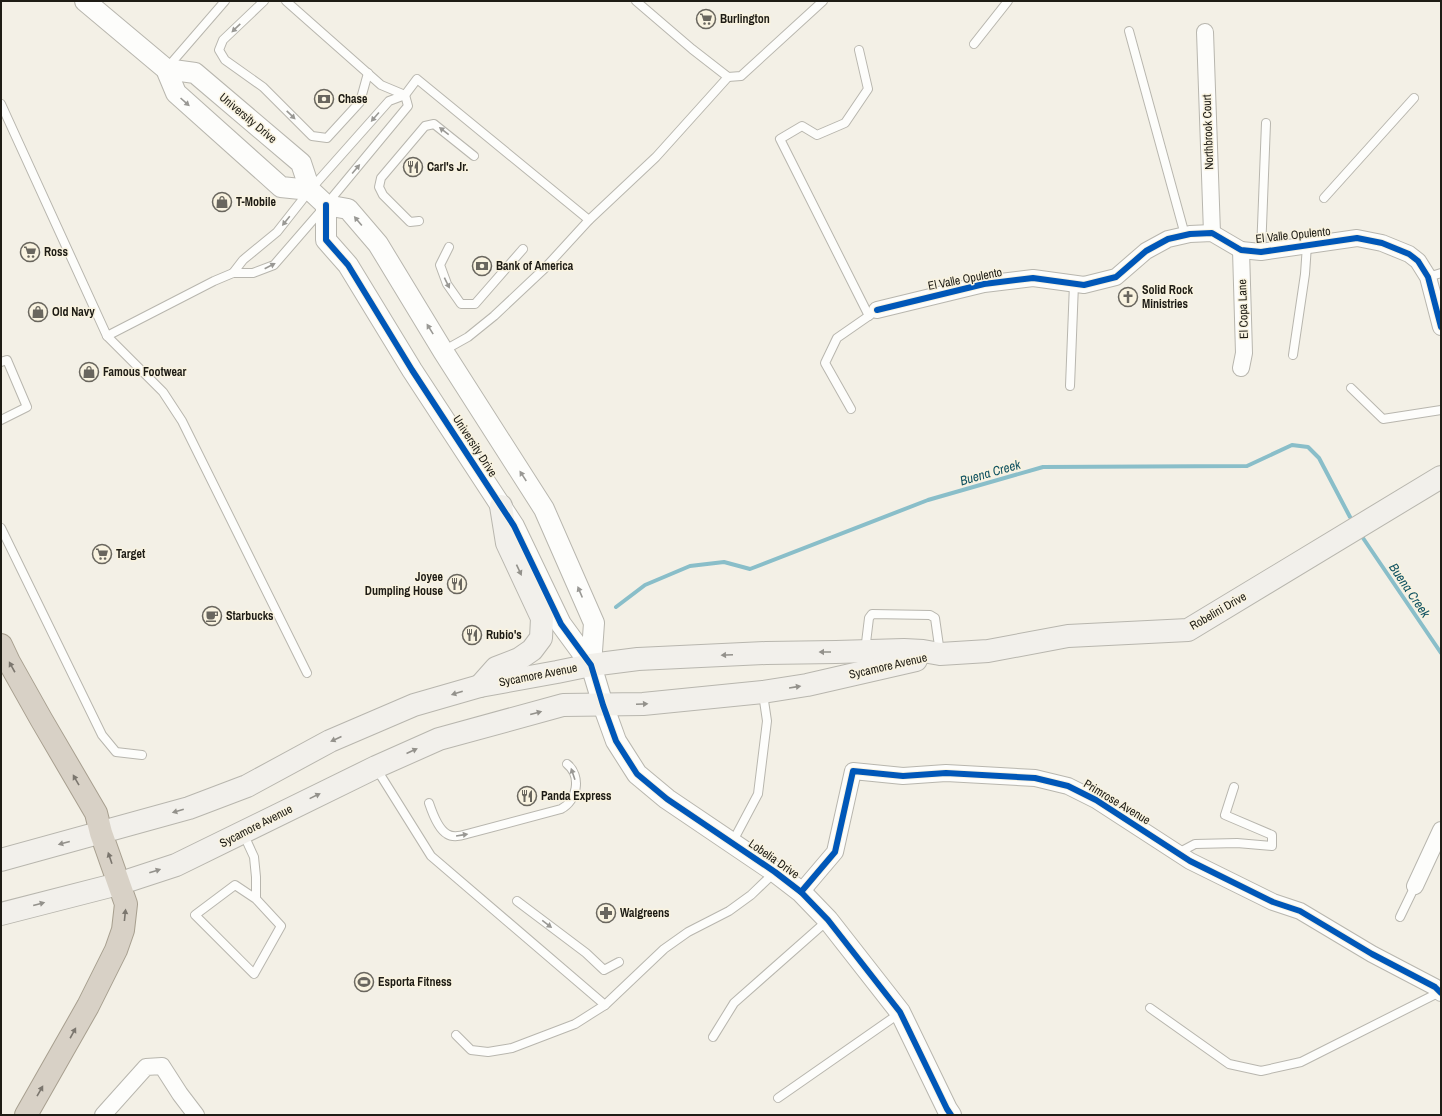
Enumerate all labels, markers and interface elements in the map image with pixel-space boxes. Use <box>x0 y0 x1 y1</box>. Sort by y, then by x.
supermarket icon: Burlington <box>695 8 717 30</box>
place label: Burlington <box>720 11 770 27</box>
one-way arrow <box>231 23 241 33</box>
bank icon: Chase <box>313 88 335 110</box>
street label: University Drive <box>216 89 280 147</box>
place label: Chase <box>338 91 368 107</box>
street label: Northbrook Court <box>1199 94 1217 170</box>
one-way arrow <box>180 97 190 106</box>
one-way arrow <box>286 110 296 120</box>
one-way arrow <box>370 111 379 122</box>
one-way arrow <box>439 127 450 135</box>
restaurant icon: Carl's Jr. <box>402 156 424 178</box>
place label: Carl's Jr. <box>427 159 468 175</box>
one-way arrow <box>351 163 360 174</box>
shop icon: T-Mobile <box>211 191 233 213</box>
place label: T-Mobile <box>236 194 276 210</box>
one-way arrow <box>282 215 291 226</box>
one-way arrow <box>354 216 363 226</box>
street label: El Valle Opulento <box>1255 223 1331 247</box>
supermarket icon: Ross <box>19 241 41 263</box>
place label: Ross <box>44 244 69 260</box>
bank icon: Bank of America <box>471 255 493 277</box>
place label: Bank of America <box>496 258 574 274</box>
one-way arrow <box>265 263 276 269</box>
street label: El Valle Opulento <box>927 264 1003 294</box>
one-way arrow <box>444 277 450 289</box>
street label: El Copa Lane <box>1234 279 1252 339</box>
place label: Solid Rock Ministries <box>1142 282 1193 312</box>
church icon: Solid Rock Ministries <box>1117 286 1139 308</box>
shop icon: Old Navy <box>27 301 49 323</box>
place label: Old Navy <box>52 304 95 320</box>
one-way arrow <box>426 324 434 334</box>
shop icon: Famous Footwear <box>78 361 100 383</box>
place label: Famous Footwear <box>103 364 186 380</box>
street label: University Drive <box>449 412 501 480</box>
water label: Buena Creek <box>958 456 1023 489</box>
one-way arrow <box>520 470 527 482</box>
supermarket icon: Target <box>91 543 113 565</box>
place label: Target <box>116 546 146 562</box>
water label: Buena Creek <box>1385 560 1434 621</box>
one-way arrow <box>516 564 522 575</box>
place label: Joyee Dumpling House <box>365 569 444 599</box>
restaurant icon: Joyee Dumpling House <box>446 573 468 595</box>
one-way arrow <box>577 586 583 598</box>
street label: Robelini Drive <box>1187 588 1249 634</box>
cafe icon: Starbucks <box>201 605 223 627</box>
place label: Starbucks <box>226 608 274 624</box>
restaurant icon: Rubio's <box>461 624 483 646</box>
place label: Rubio's <box>486 627 522 643</box>
one-way arrow <box>818 649 831 655</box>
street label: Sycamore Avenue <box>847 649 929 683</box>
one-way arrow <box>721 651 733 658</box>
street label: Sycamore Avenue <box>497 660 579 690</box>
one-way arrow <box>8 661 15 672</box>
one-way arrow <box>788 684 801 690</box>
one-way arrow <box>451 690 463 696</box>
one-way arrow <box>636 700 648 707</box>
one-way arrow <box>530 710 542 716</box>
one-way arrow <box>330 736 341 742</box>
one-way arrow <box>406 748 417 754</box>
one-way arrow <box>570 767 576 779</box>
one-way arrow <box>72 774 79 786</box>
street label: Primrose Avenue <box>1081 776 1153 828</box>
restaurant icon: Panda Express <box>516 785 538 807</box>
place label: Panda Express <box>541 788 612 804</box>
one-way arrow <box>309 793 321 799</box>
street label: Sycamore Avenue <box>217 801 295 851</box>
one-way arrow <box>172 809 184 815</box>
one-way arrow <box>456 832 468 838</box>
street label: Lobelia Drive <box>745 836 803 882</box>
one-way arrow <box>57 840 69 846</box>
one-way arrow <box>106 852 112 864</box>
one-way arrow <box>150 868 162 874</box>
one-way arrow <box>33 901 45 907</box>
pharmacy icon: Walgreens <box>595 902 617 924</box>
place label: Walgreens <box>620 905 670 921</box>
one-way arrow <box>121 909 128 921</box>
one-way arrow <box>542 920 553 929</box>
sports icon: Esporta Fitness <box>353 971 375 993</box>
place label: Esporta Fitness <box>378 974 452 990</box>
one-way arrow <box>69 1027 76 1039</box>
one-way arrow <box>37 1085 44 1097</box>

